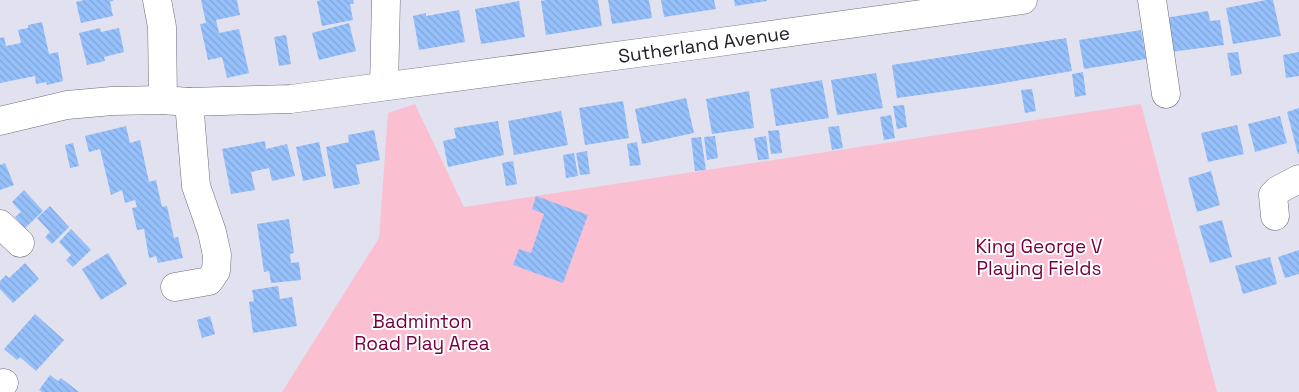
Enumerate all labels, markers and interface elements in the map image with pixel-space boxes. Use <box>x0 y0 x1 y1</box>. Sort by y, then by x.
street label: Sutherland Avenue <box>617 20 792 69</box>
park label: King George V Playing Fields <box>975 234 1103 281</box>
park label: Badminton Road Play Area <box>354 309 490 356</box>

